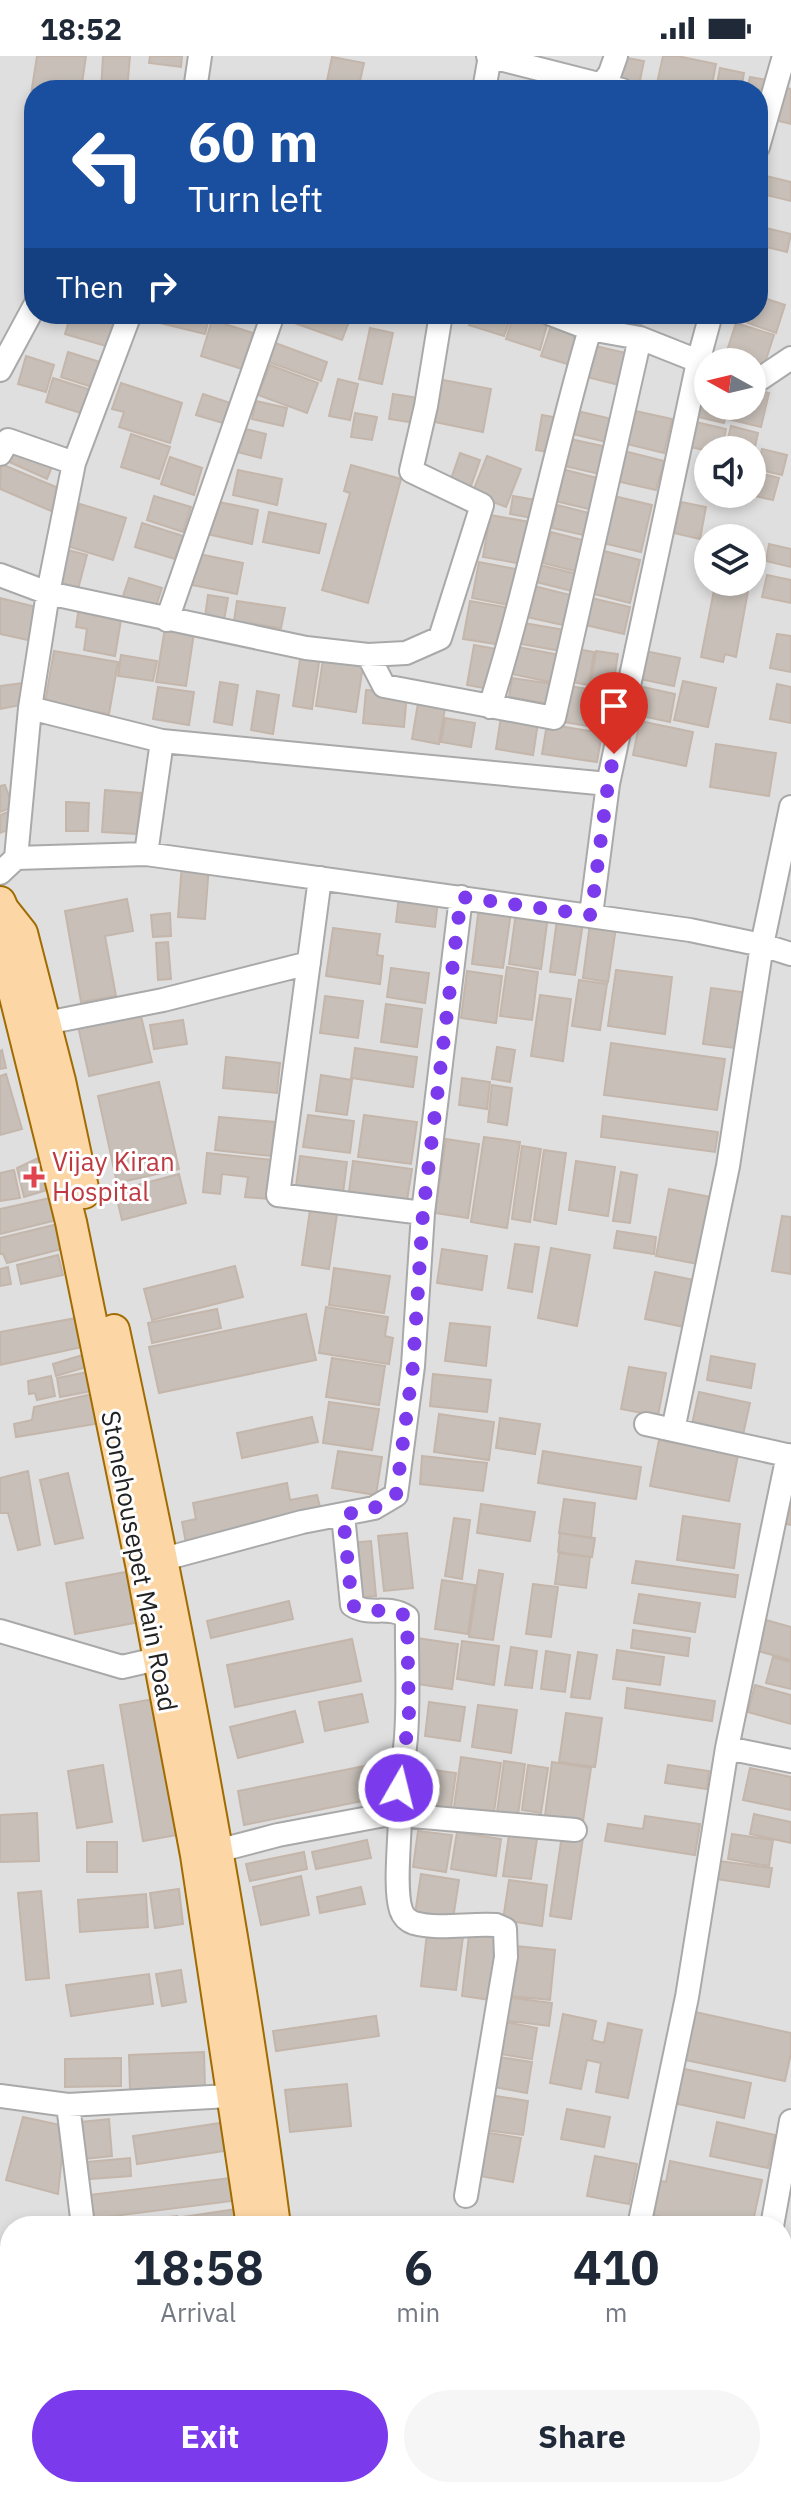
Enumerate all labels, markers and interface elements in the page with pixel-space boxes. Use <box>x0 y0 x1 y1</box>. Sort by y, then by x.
text: 18:52 <box>40 9 122 48</box>
text: 60 m <box>188 105 318 177</box>
icon: left <box>56 112 160 216</box>
text: Turn left <box>188 175 323 222</box>
icon: right <box>140 264 184 308</box>
text: Then <box>56 267 124 306</box>
north arrow <box>694 348 766 420</box>
map controls <box>694 348 766 596</box>
button: sound <box>694 436 766 508</box>
button: layers <box>694 524 766 596</box>
pin <box>580 672 648 754</box>
icon: arrive <box>592 684 636 728</box>
place label: Vijay Kiran Hospital <box>52 1144 175 1208</box>
marker: Vijay Kiran Hospital <box>23 1166 45 1188</box>
street label: Stonehousepet Main Road <box>94 1408 186 1714</box>
position arrow <box>357 1746 441 1830</box>
text: 18:58 <box>133 2236 264 2298</box>
text: 6 <box>404 2236 433 2298</box>
text: 410 <box>573 2236 659 2298</box>
text: Arrival <box>160 2295 236 2329</box>
text: min <box>396 2295 440 2329</box>
text: m <box>605 2295 627 2329</box>
button: Exit <box>32 2390 388 2482</box>
button: Share <box>404 2390 760 2482</box>

